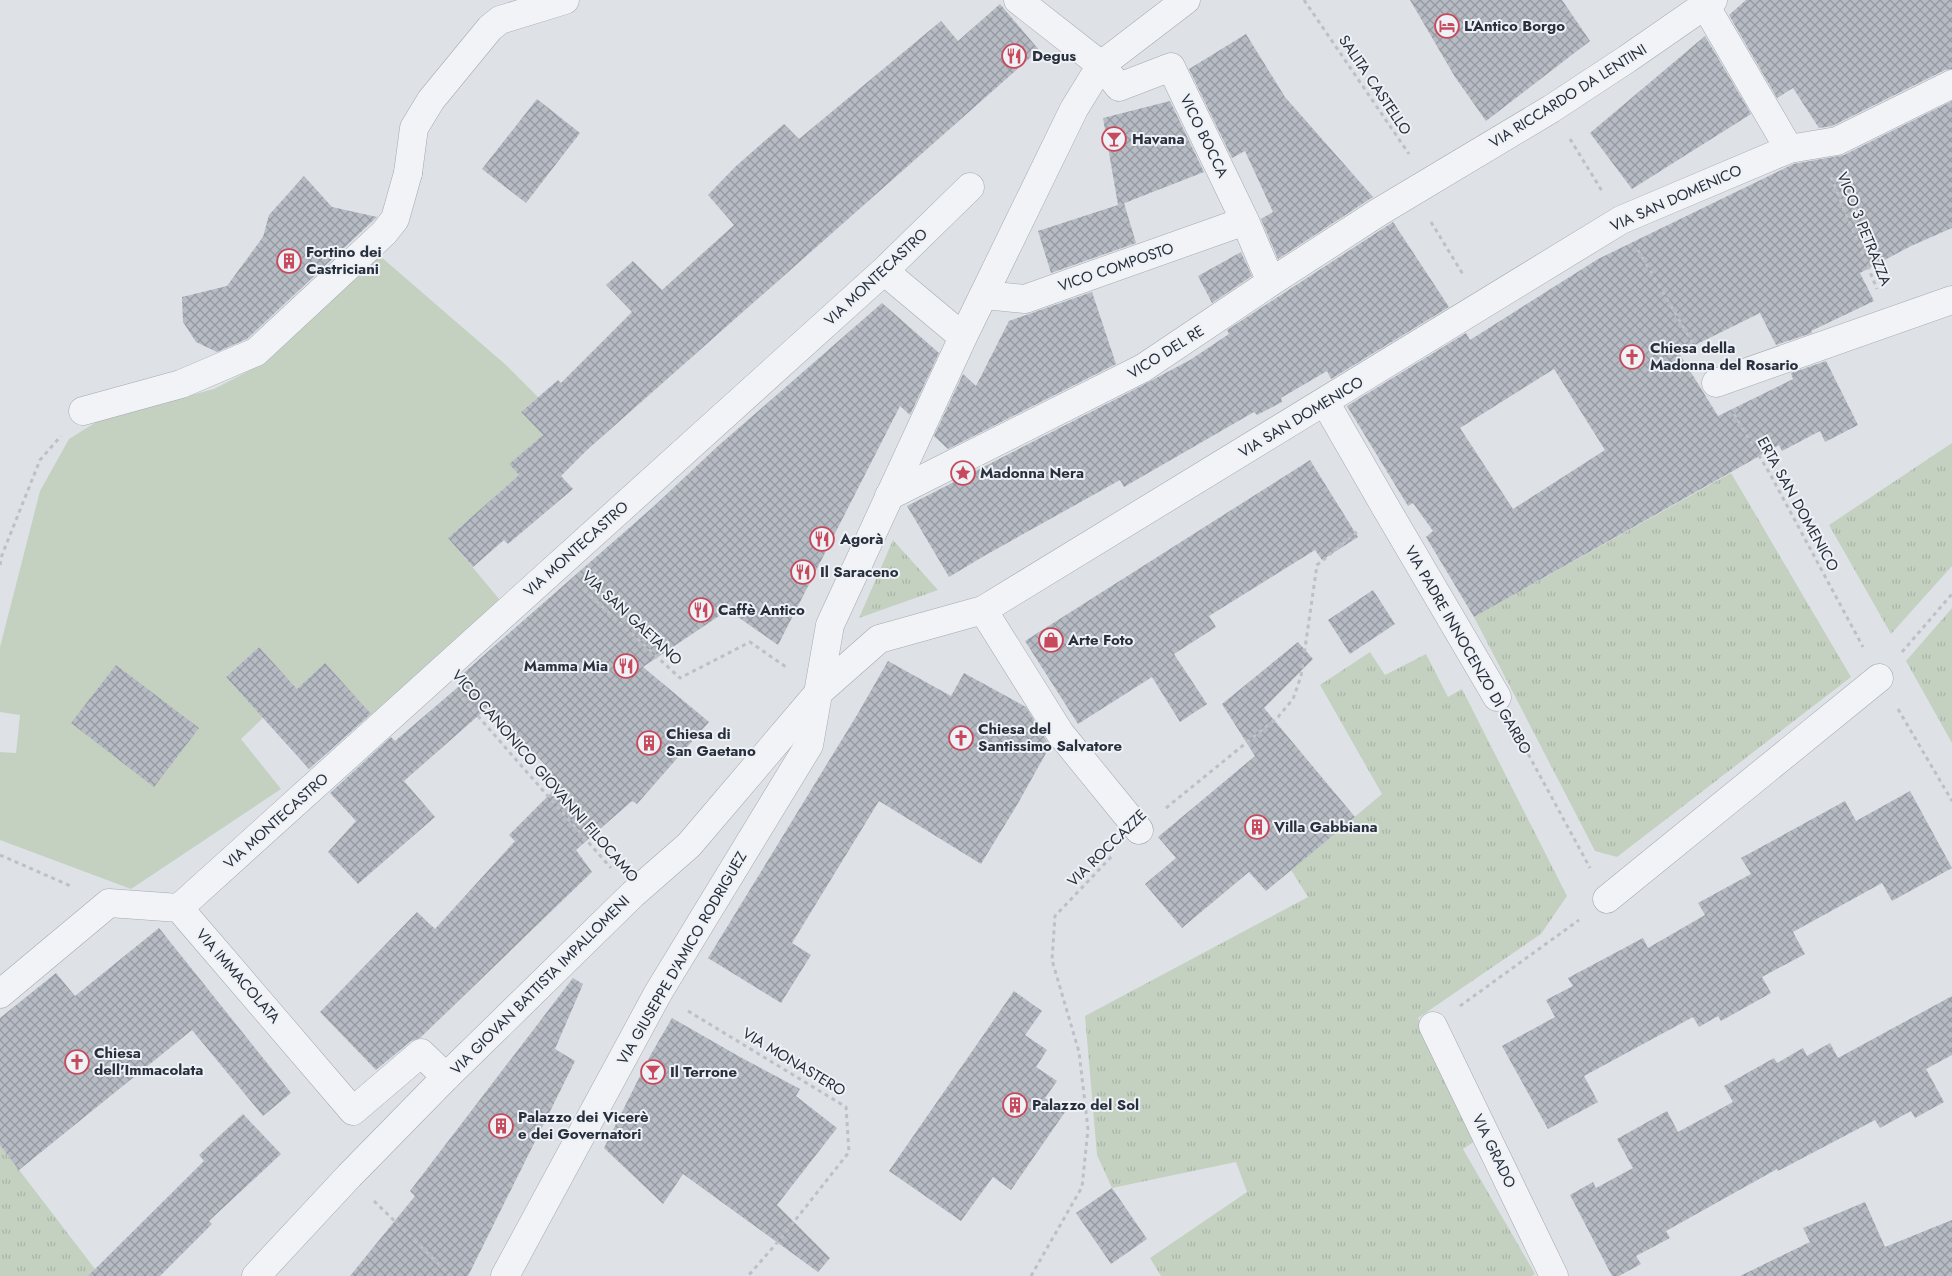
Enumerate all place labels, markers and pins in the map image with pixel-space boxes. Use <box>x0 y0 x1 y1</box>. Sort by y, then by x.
hotel icon: L'Antico Borgo <box>1434 13 1460 39</box>
place label: L'Antico Borgo <box>1464 15 1565 37</box>
restaurant icon: Degus <box>1001 43 1027 69</box>
place label: Degus <box>1032 45 1076 67</box>
bar icon: Havana <box>1101 126 1127 152</box>
place label: Havana <box>1132 128 1185 150</box>
place label: Fortino dei Castriciani <box>306 241 382 280</box>
building icon: Fortino dei Castriciani <box>276 248 302 274</box>
place label: Chiesa della Madonna del Rosario <box>1650 337 1799 376</box>
church icon: Chiesa della Madonna del Rosario <box>1619 344 1645 370</box>
place icon: Madonna Nera <box>950 460 976 486</box>
place label: Madonna Nera <box>980 462 1084 484</box>
restaurant icon: Agorà <box>809 526 835 552</box>
place label: Agorà <box>839 528 883 550</box>
restaurant icon: Il Saraceno <box>790 559 816 585</box>
place label: Il Saraceno <box>820 561 899 583</box>
restaurant icon: Caffè Antico <box>688 597 714 623</box>
place label: Caffè Antico <box>718 599 805 621</box>
shop icon: Arte Foto <box>1038 627 1064 653</box>
place label: Arte Foto <box>1067 629 1134 651</box>
restaurant icon: Mamma Mia <box>613 653 639 679</box>
place label: Mamma Mia <box>524 655 608 677</box>
place label: Chiesa del Santissimo Salvatore <box>978 718 1123 757</box>
place label: Chiesa di San Gaetano <box>666 723 756 762</box>
church icon: Chiesa del Santissimo Salvatore <box>948 725 974 751</box>
building icon: Chiesa di San Gaetano <box>636 730 662 756</box>
building icon: Villa Gabbiana <box>1244 814 1270 840</box>
place label: Villa Gabbiana <box>1273 816 1378 838</box>
place label: Chiesa dell'Immacolata <box>94 1042 203 1081</box>
church icon: Chiesa dell'Immacolata <box>64 1049 90 1075</box>
bar icon: Il Terrone <box>640 1059 666 1085</box>
place label: Il Terrone <box>670 1061 737 1083</box>
building icon: Palazzo del Sol <box>1002 1092 1028 1118</box>
place label: Palazzo del Sol <box>1032 1094 1139 1116</box>
place label: Palazzo dei Vicerè e dei Governatori <box>518 1106 649 1145</box>
building icon: Palazzo dei Vicerè e dei Governatori <box>488 1113 514 1139</box>

